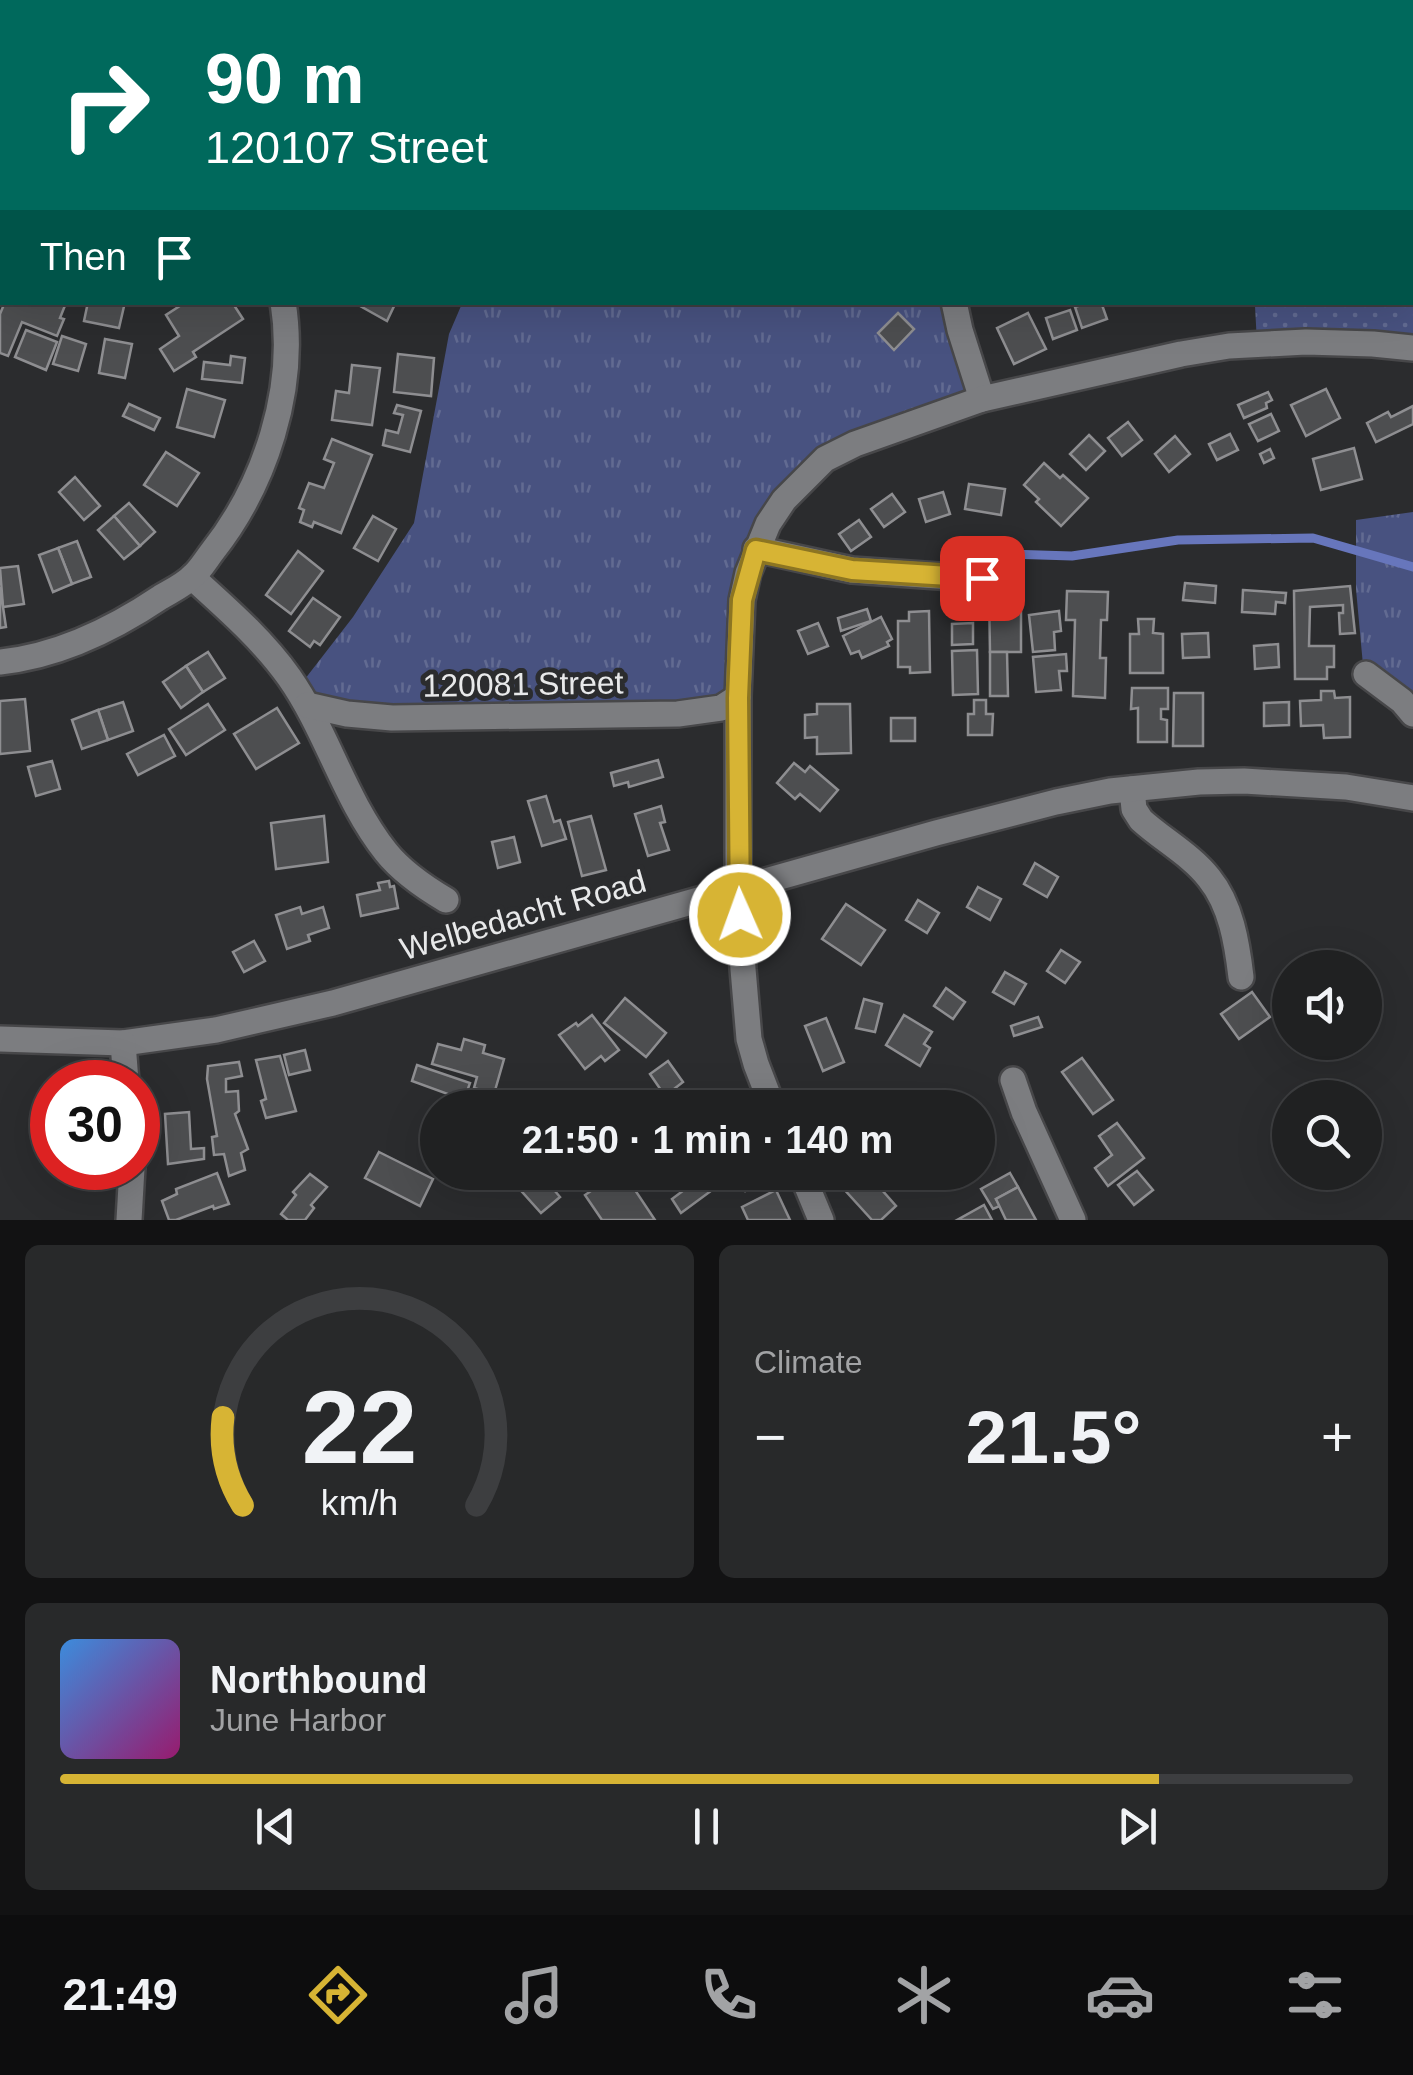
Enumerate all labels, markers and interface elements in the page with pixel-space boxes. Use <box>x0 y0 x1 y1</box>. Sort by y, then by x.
icon: right <box>40 40 170 170</box>
text: 90 m <box>205 40 365 118</box>
text: 120107 Street <box>205 122 488 173</box>
icon: arrive <box>147 230 202 285</box>
text: Then <box>40 236 127 278</box>
pin <box>940 536 1025 621</box>
icon: arrive <box>955 551 1010 606</box>
street label: 120081 Street <box>422 664 624 704</box>
street label: Welbedacht Road <box>396 863 650 967</box>
position arrow <box>688 863 792 967</box>
map controls <box>1272 950 1382 1190</box>
button: sound <box>1272 950 1382 1060</box>
speed limit sign: 30 <box>30 1060 160 1190</box>
button: search <box>1272 1080 1382 1190</box>
text: 21:50 · 1 min · 140 m <box>522 1119 893 1161</box>
text: Climate <box>754 1344 862 1380</box>
text: 22 <box>302 1369 417 1485</box>
text: 21.5° <box>966 1395 1141 1479</box>
text: − <box>754 1406 786 1468</box>
text: + <box>1321 1406 1353 1468</box>
text: km/h <box>321 1483 398 1523</box>
text: Northbound <box>210 1659 427 1701</box>
text: June Harbor <box>210 1702 386 1738</box>
icon: previous <box>248 1799 303 1854</box>
icon: pause <box>679 1799 734 1854</box>
icon: next <box>1110 1799 1165 1854</box>
icon: directions <box>303 1960 373 2030</box>
icon: music <box>499 1960 569 2030</box>
icon: phone <box>694 1960 764 2030</box>
icon: climate <box>889 1960 959 2030</box>
icon: car <box>1085 1960 1155 2030</box>
icon: filters <box>1280 1960 1350 2030</box>
text: 21:49 <box>63 1969 178 2020</box>

